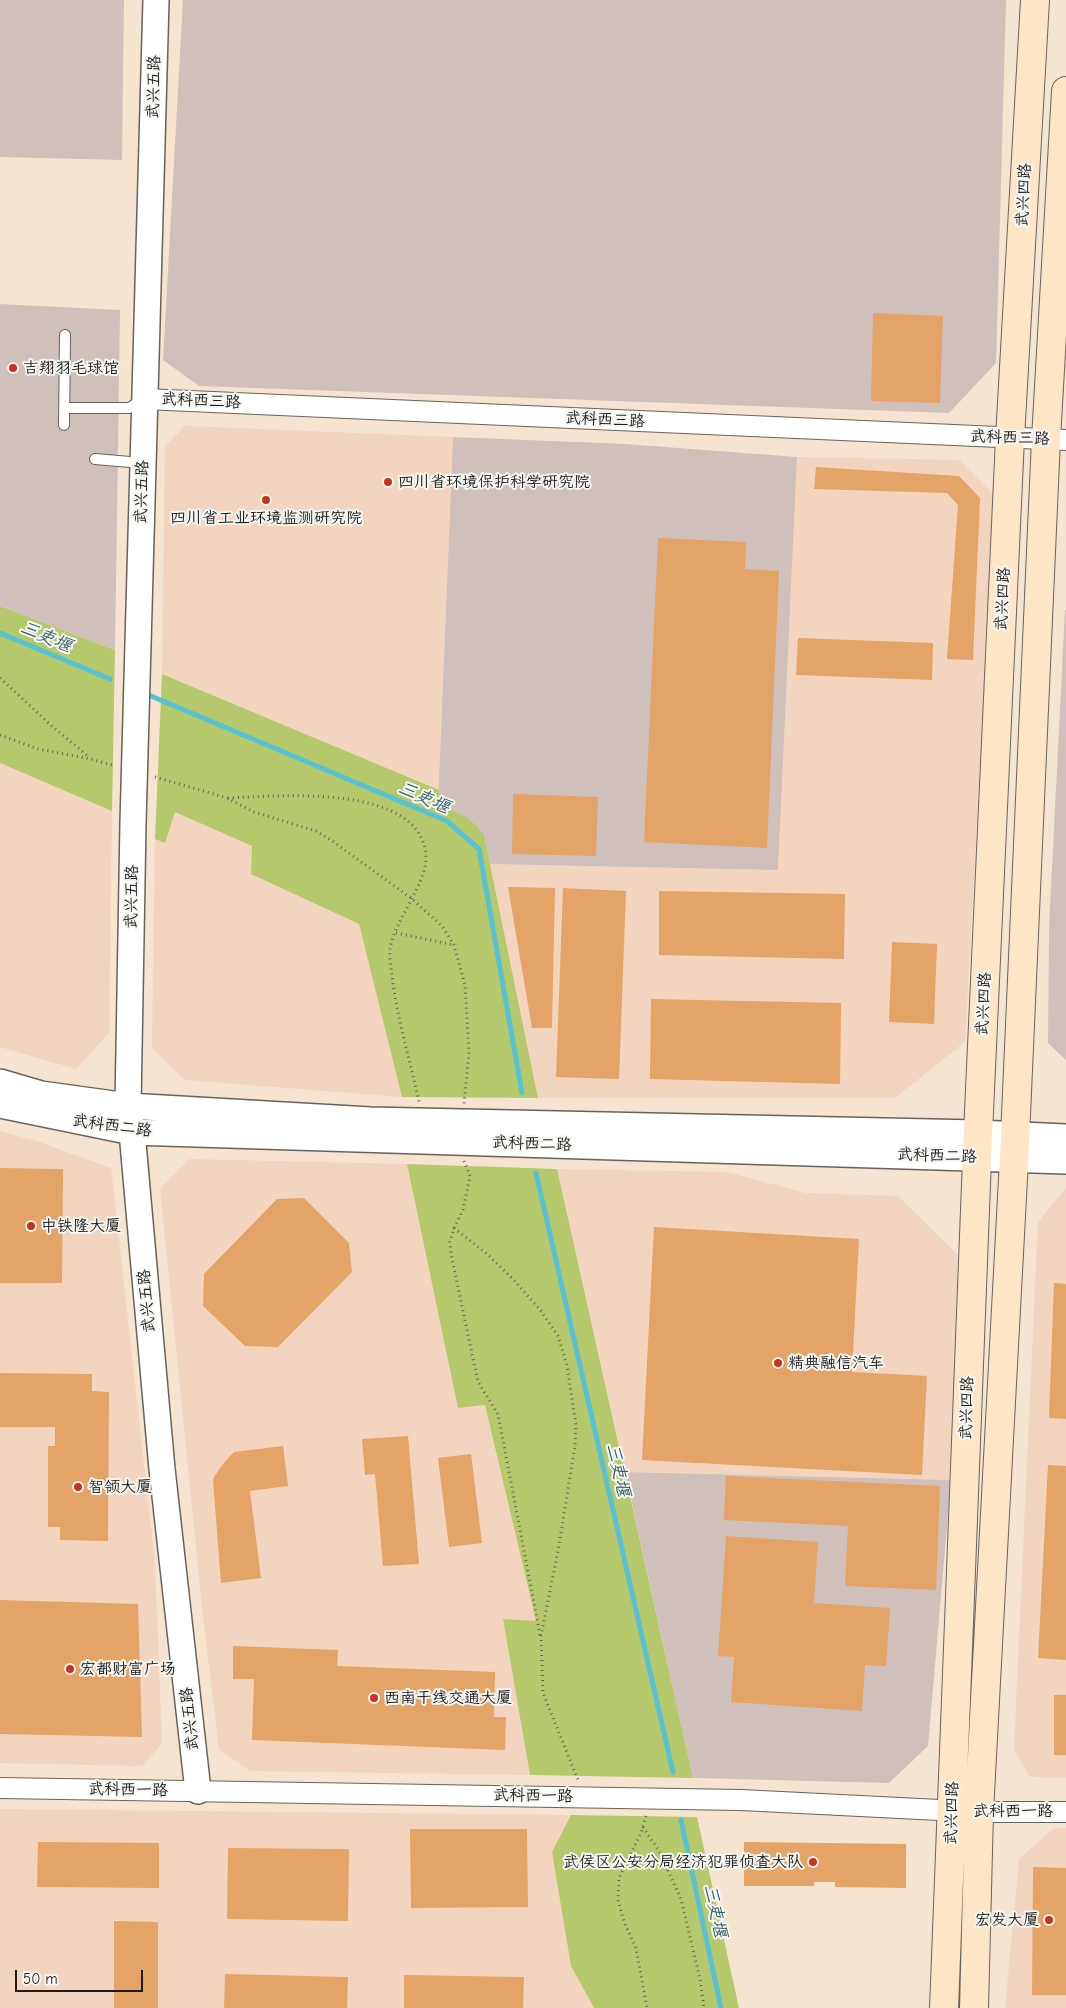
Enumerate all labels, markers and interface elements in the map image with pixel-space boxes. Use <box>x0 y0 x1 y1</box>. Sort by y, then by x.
street label: 武兴五路 <box>143 55 165 119</box>
street label: 武兴四路 <box>1013 163 1035 227</box>
place label: 吉翔羽毛球馆 <box>23 358 119 378</box>
marker: 吉翔羽毛球馆 <box>7 362 19 374</box>
street label: 武科西三路 <box>161 389 241 413</box>
street label: 武科西三路 <box>565 408 645 432</box>
street label: 武科西三路 <box>970 427 1050 449</box>
street label: 武兴五路 <box>131 460 153 524</box>
place label: 四川省环境保护科学研究院 <box>398 472 590 492</box>
marker: 四川省环境保护科学研究院 <box>382 476 394 488</box>
marker: 四川省工业环境监测研究院 <box>260 494 272 506</box>
place label: 四川省工业环境监测研究院 <box>170 508 362 528</box>
street label: 武兴四路 <box>992 567 1014 631</box>
water label: 三吏堰 <box>17 617 75 657</box>
water label: 三吏堰 <box>395 777 453 819</box>
street label: 武兴五路 <box>122 865 142 929</box>
street label: 武兴四路 <box>973 972 995 1036</box>
street label: 武科西二路 <box>71 1111 153 1141</box>
street label: 武科西二路 <box>492 1133 572 1155</box>
street label: 武科西二路 <box>897 1145 977 1167</box>
place label: 中铁隆大厦 <box>41 1216 121 1236</box>
marker: 中铁隆大厦 <box>25 1220 37 1232</box>
street label: 武兴五路 <box>135 1268 159 1334</box>
place label: 精典融信汽车 <box>788 1353 884 1373</box>
marker: 精典融信汽车 <box>772 1357 784 1369</box>
street label: 武兴四路 <box>956 1376 978 1440</box>
water label: 三吏堰 <box>601 1441 635 1499</box>
place label: 智领大厦 <box>88 1477 152 1497</box>
marker: 智领大厦 <box>72 1481 84 1493</box>
place label: 宏都财富广场 <box>80 1659 176 1679</box>
marker: 宏都财富广场 <box>64 1663 76 1675</box>
street label: 武兴五路 <box>177 1686 203 1752</box>
place label: 西南干线交通大厦 <box>384 1688 512 1708</box>
marker: 西南干线交通大厦 <box>368 1692 380 1704</box>
street label: 武科西一路 <box>88 1780 168 1800</box>
street label: 武兴四路 <box>941 1781 963 1845</box>
street label: 武科西一路 <box>493 1786 573 1806</box>
street label: 武科西一路 <box>973 1801 1053 1821</box>
place label: 武侯区公安分局经济犯罪侦查大队 <box>563 1852 803 1872</box>
marker: 武侯区公安分局经济犯罪侦查大队 <box>807 1856 819 1868</box>
water label: 三吏堰 <box>699 1882 731 1940</box>
place label: 宏发大厦 <box>975 1910 1039 1930</box>
marker: 宏发大厦 <box>1043 1914 1055 1926</box>
scale bar <box>18 1960 145 1992</box>
text: 50 m <box>23 1970 58 1988</box>

